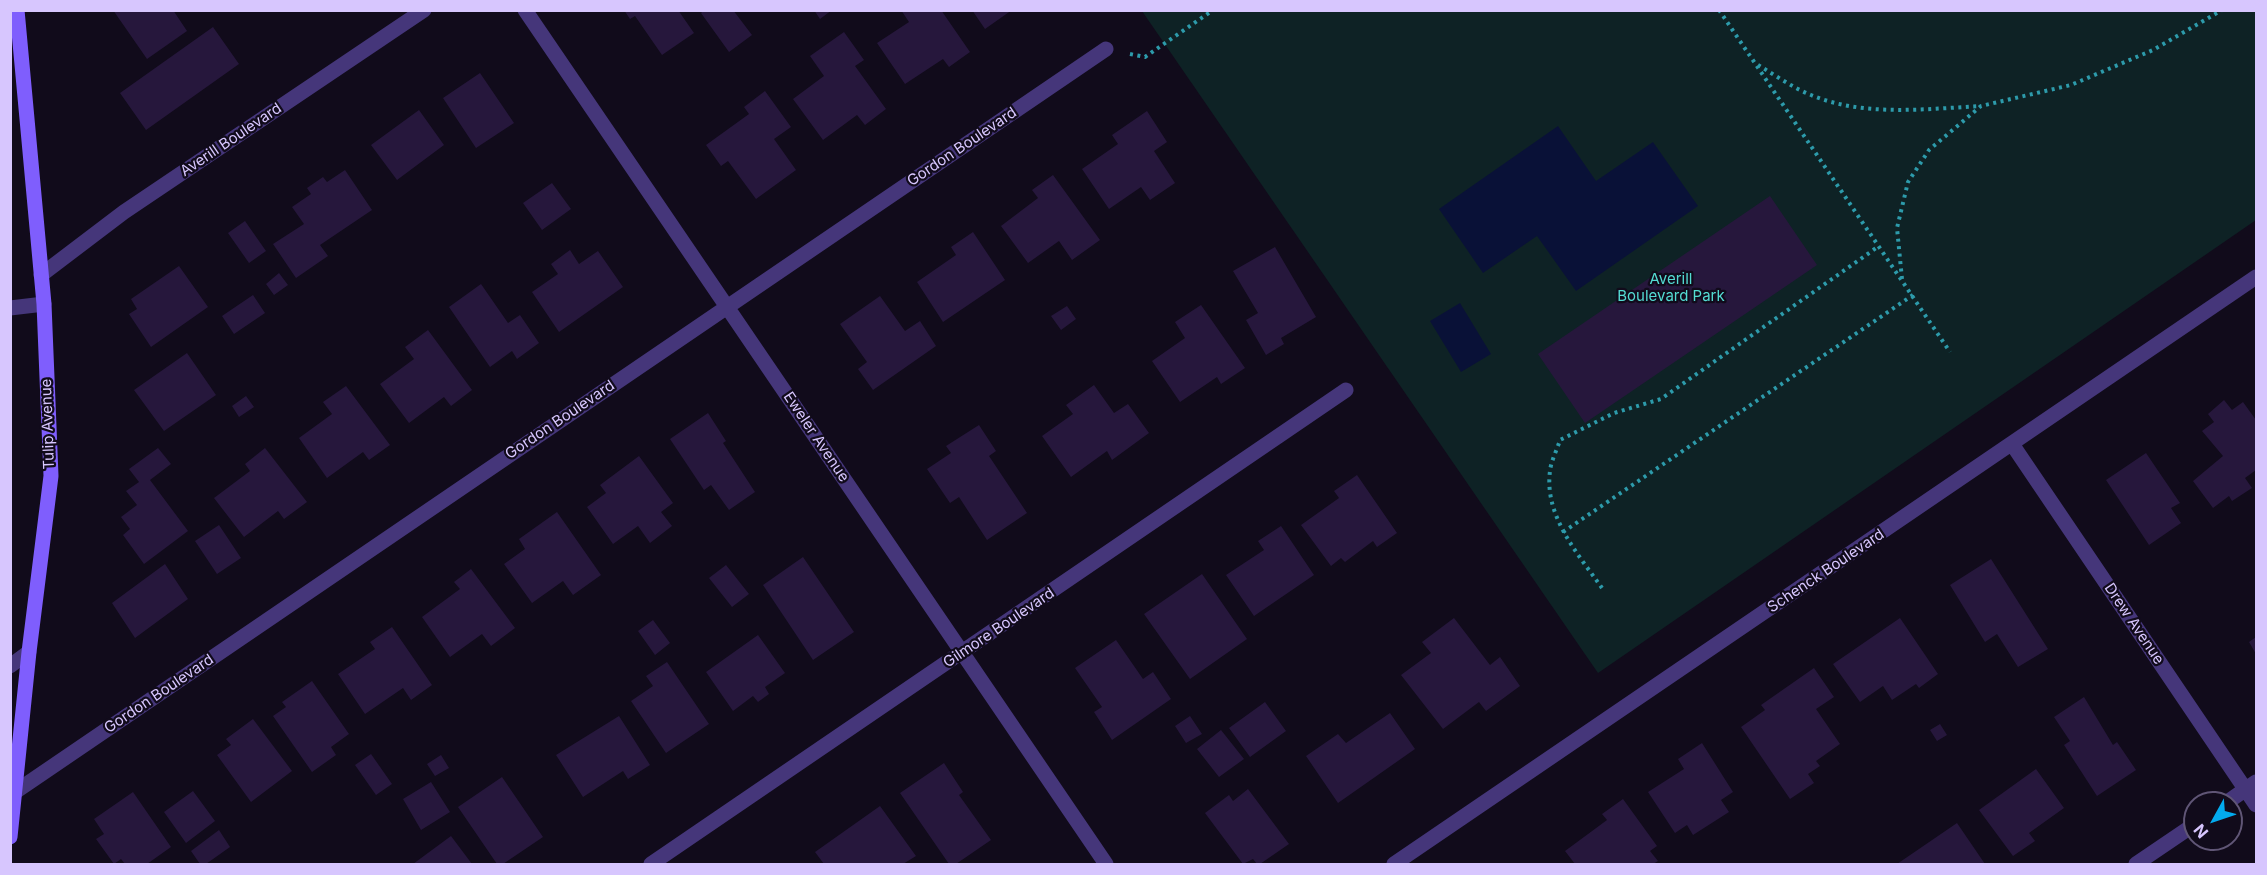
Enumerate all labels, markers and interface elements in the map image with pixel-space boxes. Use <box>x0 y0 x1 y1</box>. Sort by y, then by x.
street label: Averill Boulevard <box>177 99 285 181</box>
street label: Gordon Boulevard <box>904 104 1020 190</box>
park label: Averill Boulevard Park <box>1617 270 1725 305</box>
street label: Gordon Boulevard <box>502 377 618 463</box>
street label: Tulip Avenue <box>37 378 59 470</box>
street label: Eweler Avenue <box>779 389 853 485</box>
street label: Schenck Boulevard <box>1764 525 1888 617</box>
street label: Drew Avenue <box>2100 580 2168 668</box>
street label: Gilmore Boulevard <box>940 584 1058 672</box>
street label: Gordon Boulevard <box>101 651 217 737</box>
north arrow <box>2183 791 2243 851</box>
text: N <box>2189 820 2212 842</box>

